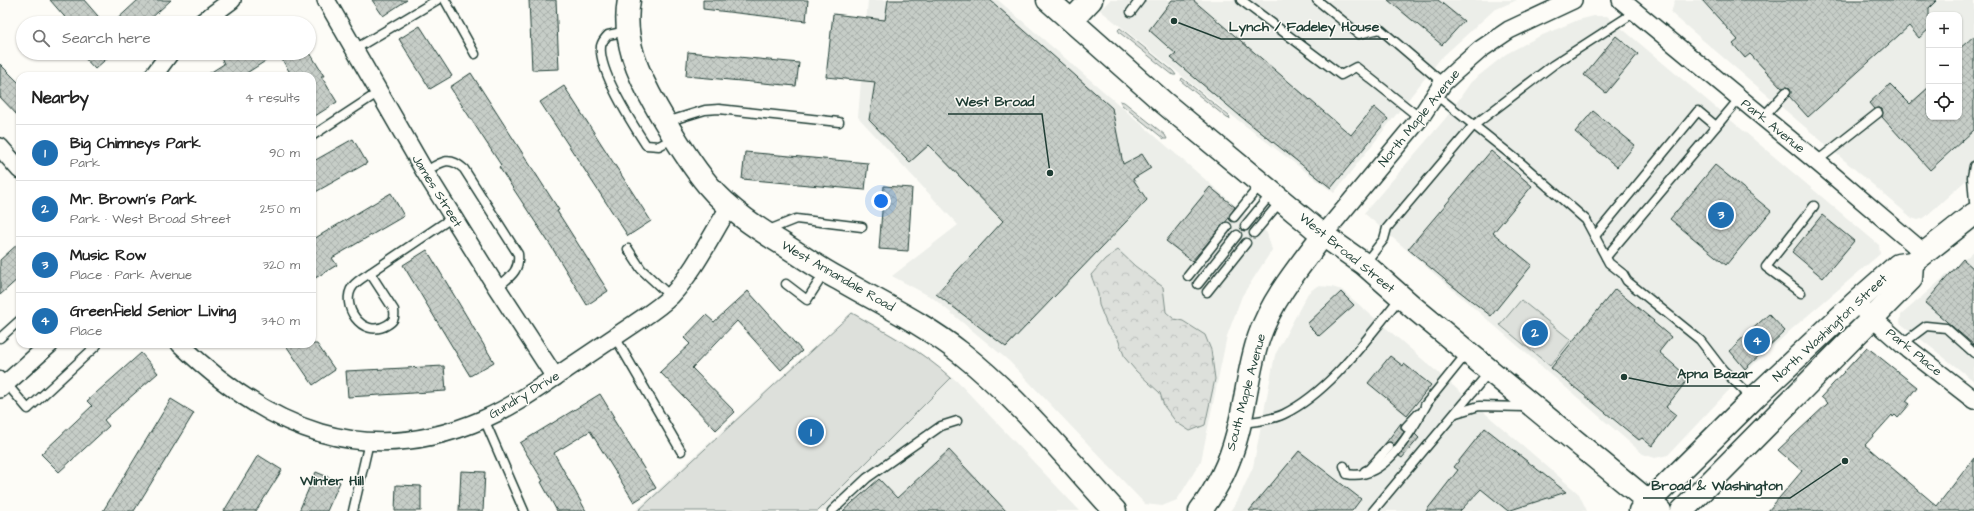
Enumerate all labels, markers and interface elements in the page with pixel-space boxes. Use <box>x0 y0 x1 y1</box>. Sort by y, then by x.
map controls <box>1926 12 1962 120</box>
button: + <box>1926 12 1962 48</box>
callout: Lynch / Fadeley House <box>1221 13 1388 39</box>
search box <box>16 16 316 60</box>
text: Lynch / Fadeley House <box>1229 17 1380 37</box>
icon: search <box>30 27 52 49</box>
text: Search here <box>62 28 151 49</box>
button: − <box>1926 48 1962 84</box>
street label: North Maple Avenue <box>1374 65 1464 171</box>
button: locate <box>1926 84 1962 120</box>
text: Nearby <box>32 86 89 110</box>
callout: West Broad <box>948 88 1042 114</box>
text: 4 results <box>245 89 300 107</box>
text: West Broad <box>955 92 1035 112</box>
street label: Park Avenue <box>1737 95 1809 157</box>
text: Big Chimneys Park <box>70 133 201 154</box>
text: 1 <box>44 144 46 162</box>
text: 90 m <box>269 144 300 162</box>
street label: James Street <box>408 151 467 231</box>
text: Park <box>70 154 100 172</box>
text: Mr. Brown's Park <box>70 189 196 210</box>
your location <box>871 191 891 211</box>
text: 2 <box>41 200 49 218</box>
text: 250 m <box>260 200 300 218</box>
pin: 3 <box>1708 200 1734 230</box>
street label: West Broad Street <box>1295 209 1399 298</box>
text: Park · West Broad Street <box>70 210 231 228</box>
street label: West Annandale Road <box>778 236 898 316</box>
text: Music Row <box>70 245 147 266</box>
text: 3 <box>42 256 48 274</box>
text: 320 m <box>262 256 300 274</box>
text: Place · Park Avenue <box>70 266 192 284</box>
street label: North Washington Street <box>1769 269 1893 387</box>
text: Greenfield Senior Living <box>70 301 236 322</box>
text: 4 <box>41 312 49 330</box>
text: 340 m <box>261 312 300 330</box>
pin: 2 <box>1522 318 1548 348</box>
text: Place <box>70 322 102 340</box>
street label: Park Place <box>1882 324 1946 380</box>
pin: 4 <box>1744 326 1770 356</box>
street label: South Maple Avenue <box>1222 332 1270 452</box>
callout: Apna Bazar <box>1669 360 1760 386</box>
text: Apna Bazar <box>1677 364 1753 384</box>
street label: Gundry Drive <box>485 367 563 424</box>
pin: 1 <box>798 417 824 447</box>
district label: Winter Hill <box>299 471 365 491</box>
callout: Broad & Washington <box>1643 472 1790 498</box>
text: Broad & Washington <box>1651 476 1783 497</box>

